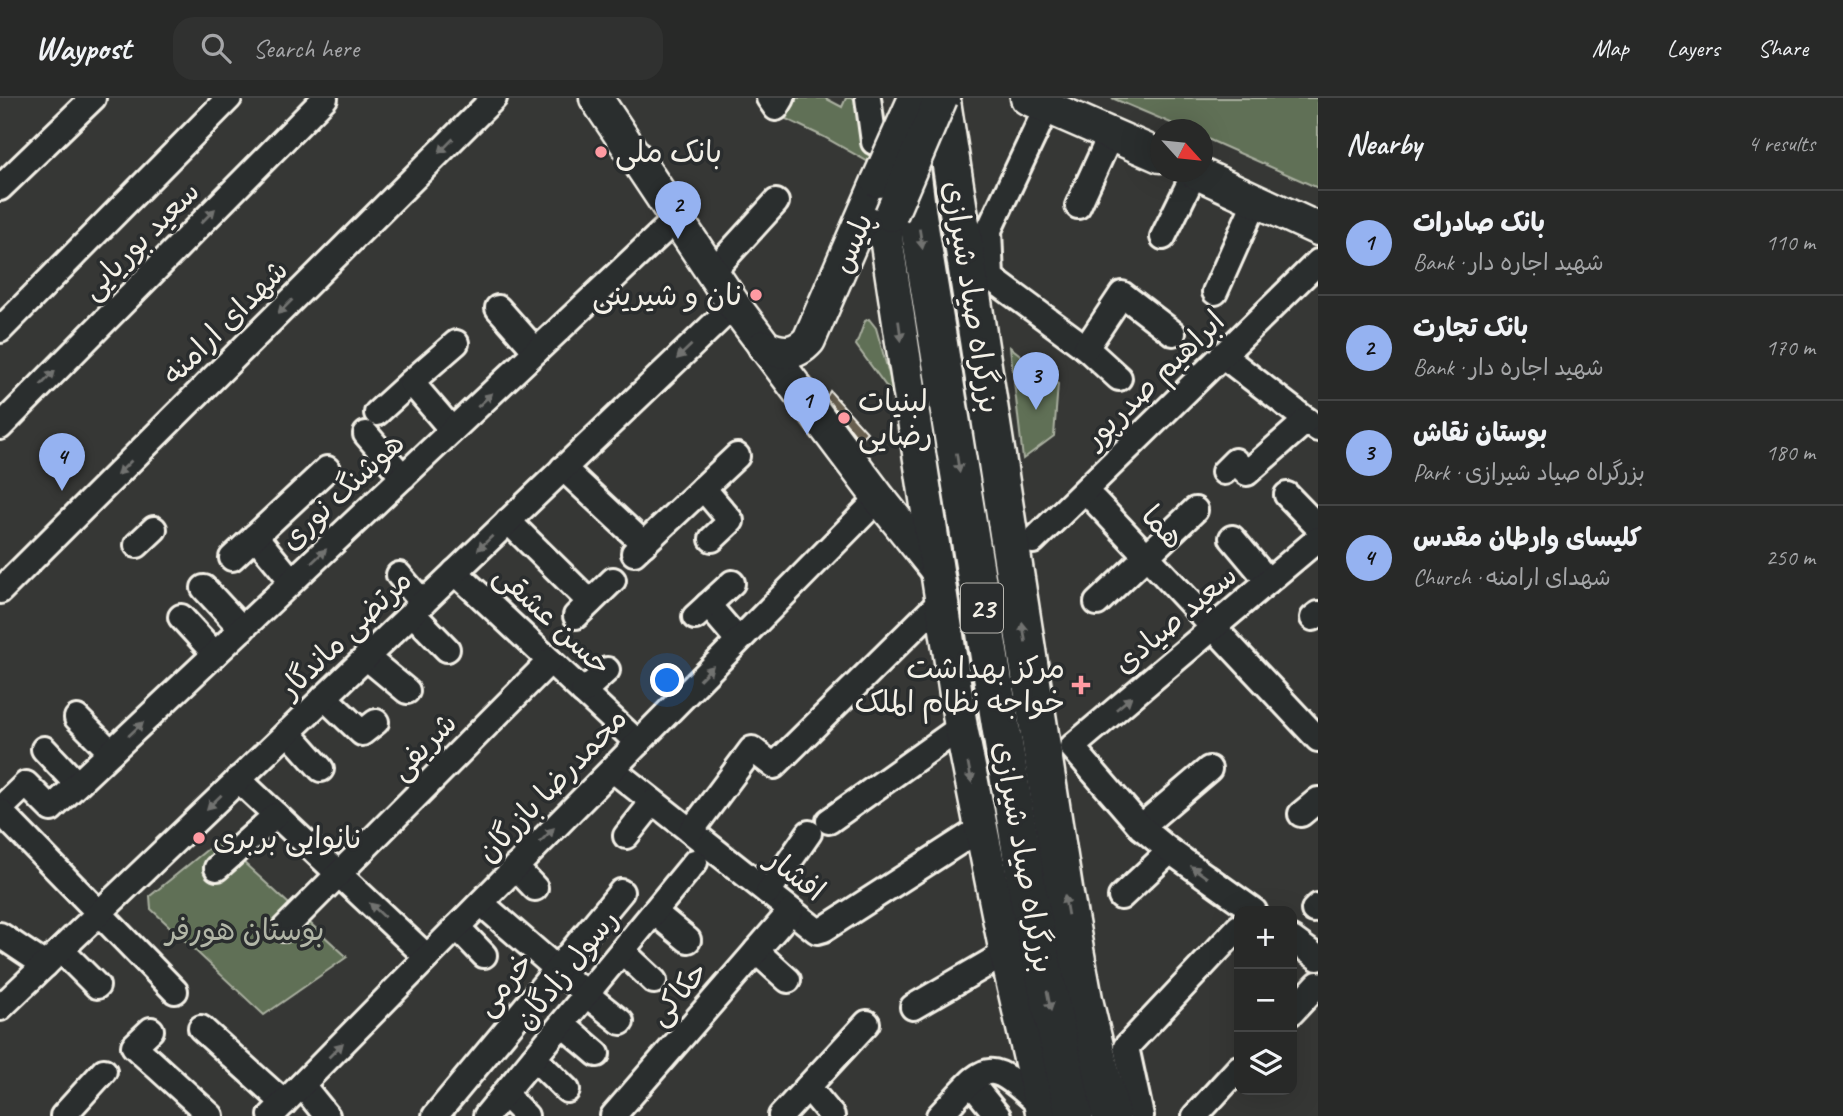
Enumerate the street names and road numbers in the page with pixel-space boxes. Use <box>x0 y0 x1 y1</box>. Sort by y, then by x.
street label: سعید بوریایی <box>73 173 207 307</box>
street label: بزرگراه صیاد شیرازی <box>935 178 1009 416</box>
street label: پلیس <box>822 207 882 279</box>
street label: شهدای ارامنه <box>154 251 296 393</box>
street label: ابراهیم صدرپور <box>1074 302 1235 459</box>
street label: هوشنگ نوری <box>272 424 412 558</box>
street label: هما <box>1133 497 1193 557</box>
street label: حسن عشقی <box>486 556 620 684</box>
street label: سعید صیادی <box>1105 556 1245 682</box>
street label: مرتضی ماندگار <box>270 561 420 708</box>
road number: 23 <box>961 584 1003 632</box>
street label: محمدرضا بازرگان <box>469 700 635 870</box>
street label: شریفی <box>381 704 465 788</box>
street label: بزرگراه صیاد شیرازی <box>985 738 1063 976</box>
street label: افشار <box>757 838 833 910</box>
street label: رسول زادگان <box>506 901 626 1037</box>
street label: خرمی <box>467 944 541 1024</box>
street label: حکاکی <box>640 953 716 1033</box>

